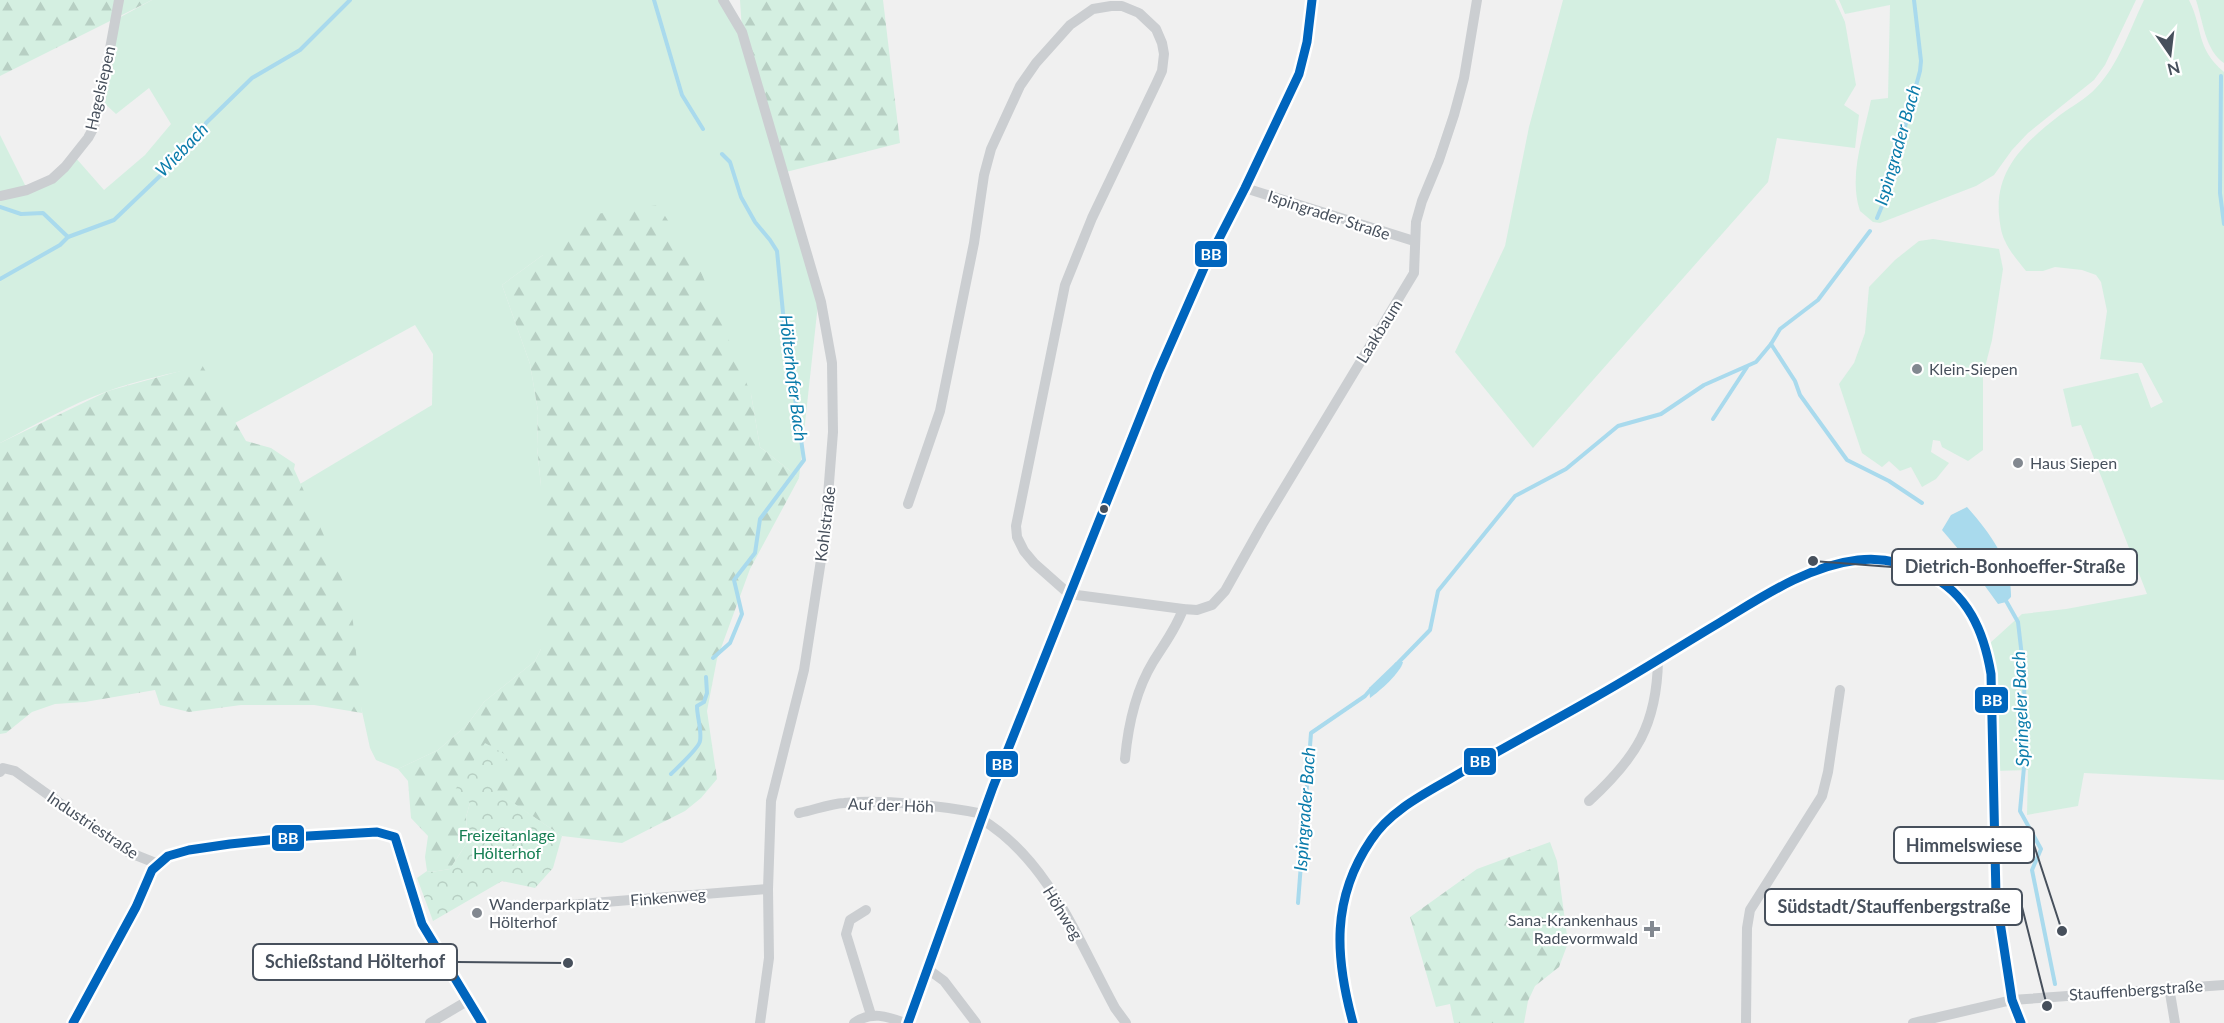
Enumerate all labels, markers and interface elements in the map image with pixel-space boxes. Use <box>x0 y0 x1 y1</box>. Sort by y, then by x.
north arrow <box>2140 24 2200 84</box>
street label: Hagelsiepen <box>81 44 118 132</box>
text: N <box>2165 58 2182 80</box>
water label: Ispingrader Bach <box>1869 82 1925 208</box>
water label: Wiebach <box>150 118 212 181</box>
street label: Ispingrader Straße <box>1266 186 1393 243</box>
line badge: BB <box>1194 240 1228 268</box>
text: BB <box>1200 244 1222 263</box>
street label: Laakbaum <box>1352 295 1406 366</box>
water label: Hölterhofer Bach <box>775 313 813 442</box>
place label: Klein-Siepen <box>1929 359 2018 378</box>
marker: Klein-Siepen <box>1910 362 1924 376</box>
place label: Haus Siepen <box>2030 453 2117 472</box>
marker: Haus Siepen <box>2011 456 2025 470</box>
street label: Kohlstraße <box>810 485 839 563</box>
unlabelled marker <box>1098 503 1110 515</box>
callout: Dietrich-Bonhoeffer-Straße <box>1892 549 2137 585</box>
text: Dietrich-Bonhoeffer-Straße <box>1905 555 2126 577</box>
water label: Springeler Bach <box>2007 651 2033 767</box>
line badge: BB <box>1974 686 2009 714</box>
text: BB <box>1981 690 2003 709</box>
water label: Ispingrader Bach <box>1289 746 1319 872</box>
line badge: BB <box>1463 747 1497 776</box>
line badge: BB <box>985 750 1019 778</box>
text: BB <box>1469 751 1491 770</box>
text: BB <box>991 754 1013 773</box>
street label: Industriestraße <box>44 787 143 862</box>
street label: Auf der Höh <box>848 794 934 815</box>
line badge: BB <box>271 824 305 852</box>
park label: Freizeitanlage Hölterhof <box>459 825 555 862</box>
callout: Himmelswiese <box>1894 827 2034 863</box>
text: BB <box>277 828 299 847</box>
text: Himmelswiese <box>1906 834 2023 856</box>
street label: Höhweg <box>1040 883 1087 943</box>
street label: Finkenweg <box>629 884 707 909</box>
callout: Südstadt/Stauffenbergstraße <box>1765 889 2022 925</box>
place label: Wanderparkplatz Hölterhof <box>489 894 609 931</box>
text: Südstadt/Stauffenbergstraße <box>1777 895 2011 917</box>
marker: Wanderparkplatz Hölterhof <box>470 906 484 920</box>
place label: Sana-Krankenhaus Radevormwald <box>1508 910 1638 947</box>
marker: Sana-Krankenhaus Radevormwald <box>1643 920 1661 938</box>
callout: Schießstand Hölterhof <box>253 944 457 980</box>
text: Schießstand Hölterhof <box>265 950 446 972</box>
street label: Stauffenbergstraße <box>2068 975 2204 1004</box>

